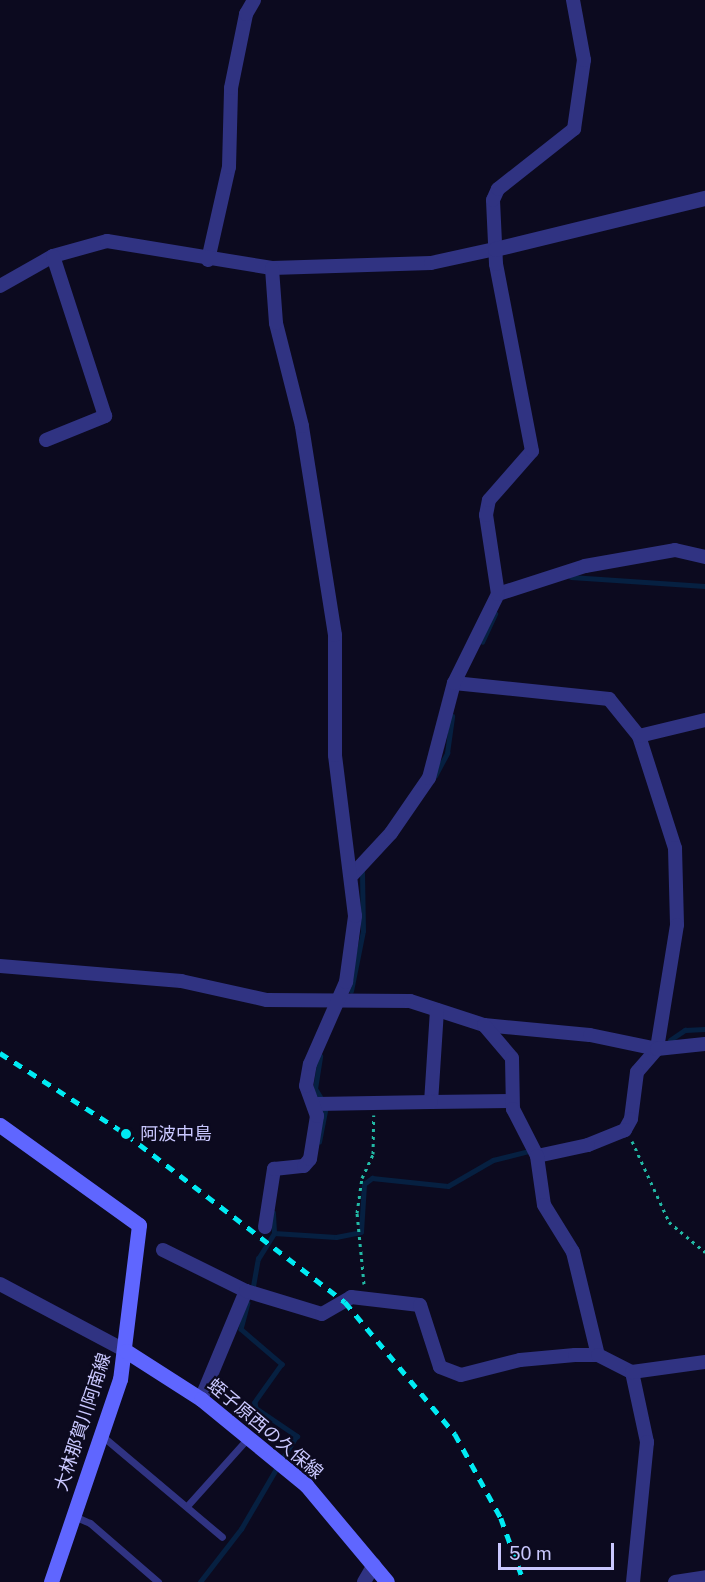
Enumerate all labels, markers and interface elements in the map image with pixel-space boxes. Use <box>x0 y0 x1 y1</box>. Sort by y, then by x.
place label: 阿波中島 <box>140 1123 212 1145</box>
marker: 阿波中島 <box>117 1125 135 1143</box>
street label: 大林那賀川阿南線 <box>50 1350 116 1494</box>
street label: 蛭子原西の久保線 <box>203 1374 327 1484</box>
scale bar <box>501 1531 616 1569</box>
text: 50 m <box>509 1543 552 1564</box>

